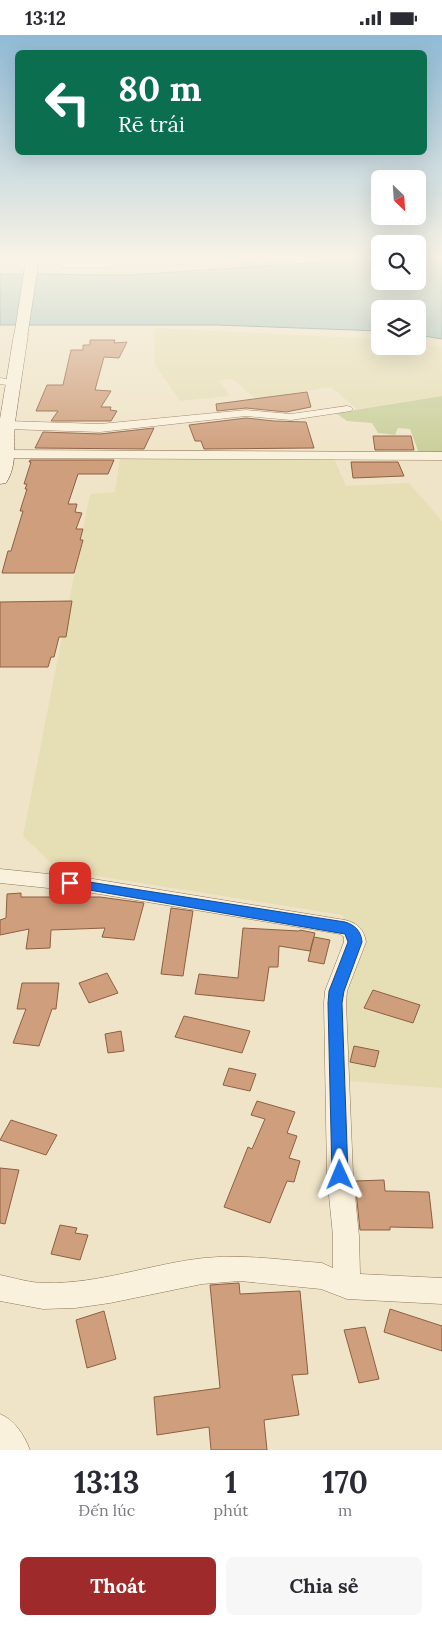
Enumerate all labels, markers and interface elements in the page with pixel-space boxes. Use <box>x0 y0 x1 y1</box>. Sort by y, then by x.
text: 13:12 <box>25 6 66 30</box>
text: 80 m <box>118 66 202 111</box>
icon: left <box>35 70 100 135</box>
text: Rẽ trái <box>118 110 185 138</box>
north arrow <box>371 170 426 225</box>
map controls <box>371 170 426 355</box>
button: search <box>371 235 426 290</box>
button: layers <box>371 300 426 355</box>
pin <box>49 862 91 904</box>
icon: arrive <box>56 869 84 897</box>
position arrow <box>313 1148 365 1200</box>
text: 13:13 <box>74 1463 140 1501</box>
text: 1 <box>225 1463 237 1501</box>
text: 170 <box>323 1463 368 1501</box>
text: Đến lúc <box>78 1500 135 1520</box>
text: phút <box>214 1500 248 1520</box>
text: m <box>338 1500 352 1520</box>
button: Thoát <box>20 1557 216 1615</box>
button: Chia sẻ <box>226 1557 422 1615</box>

